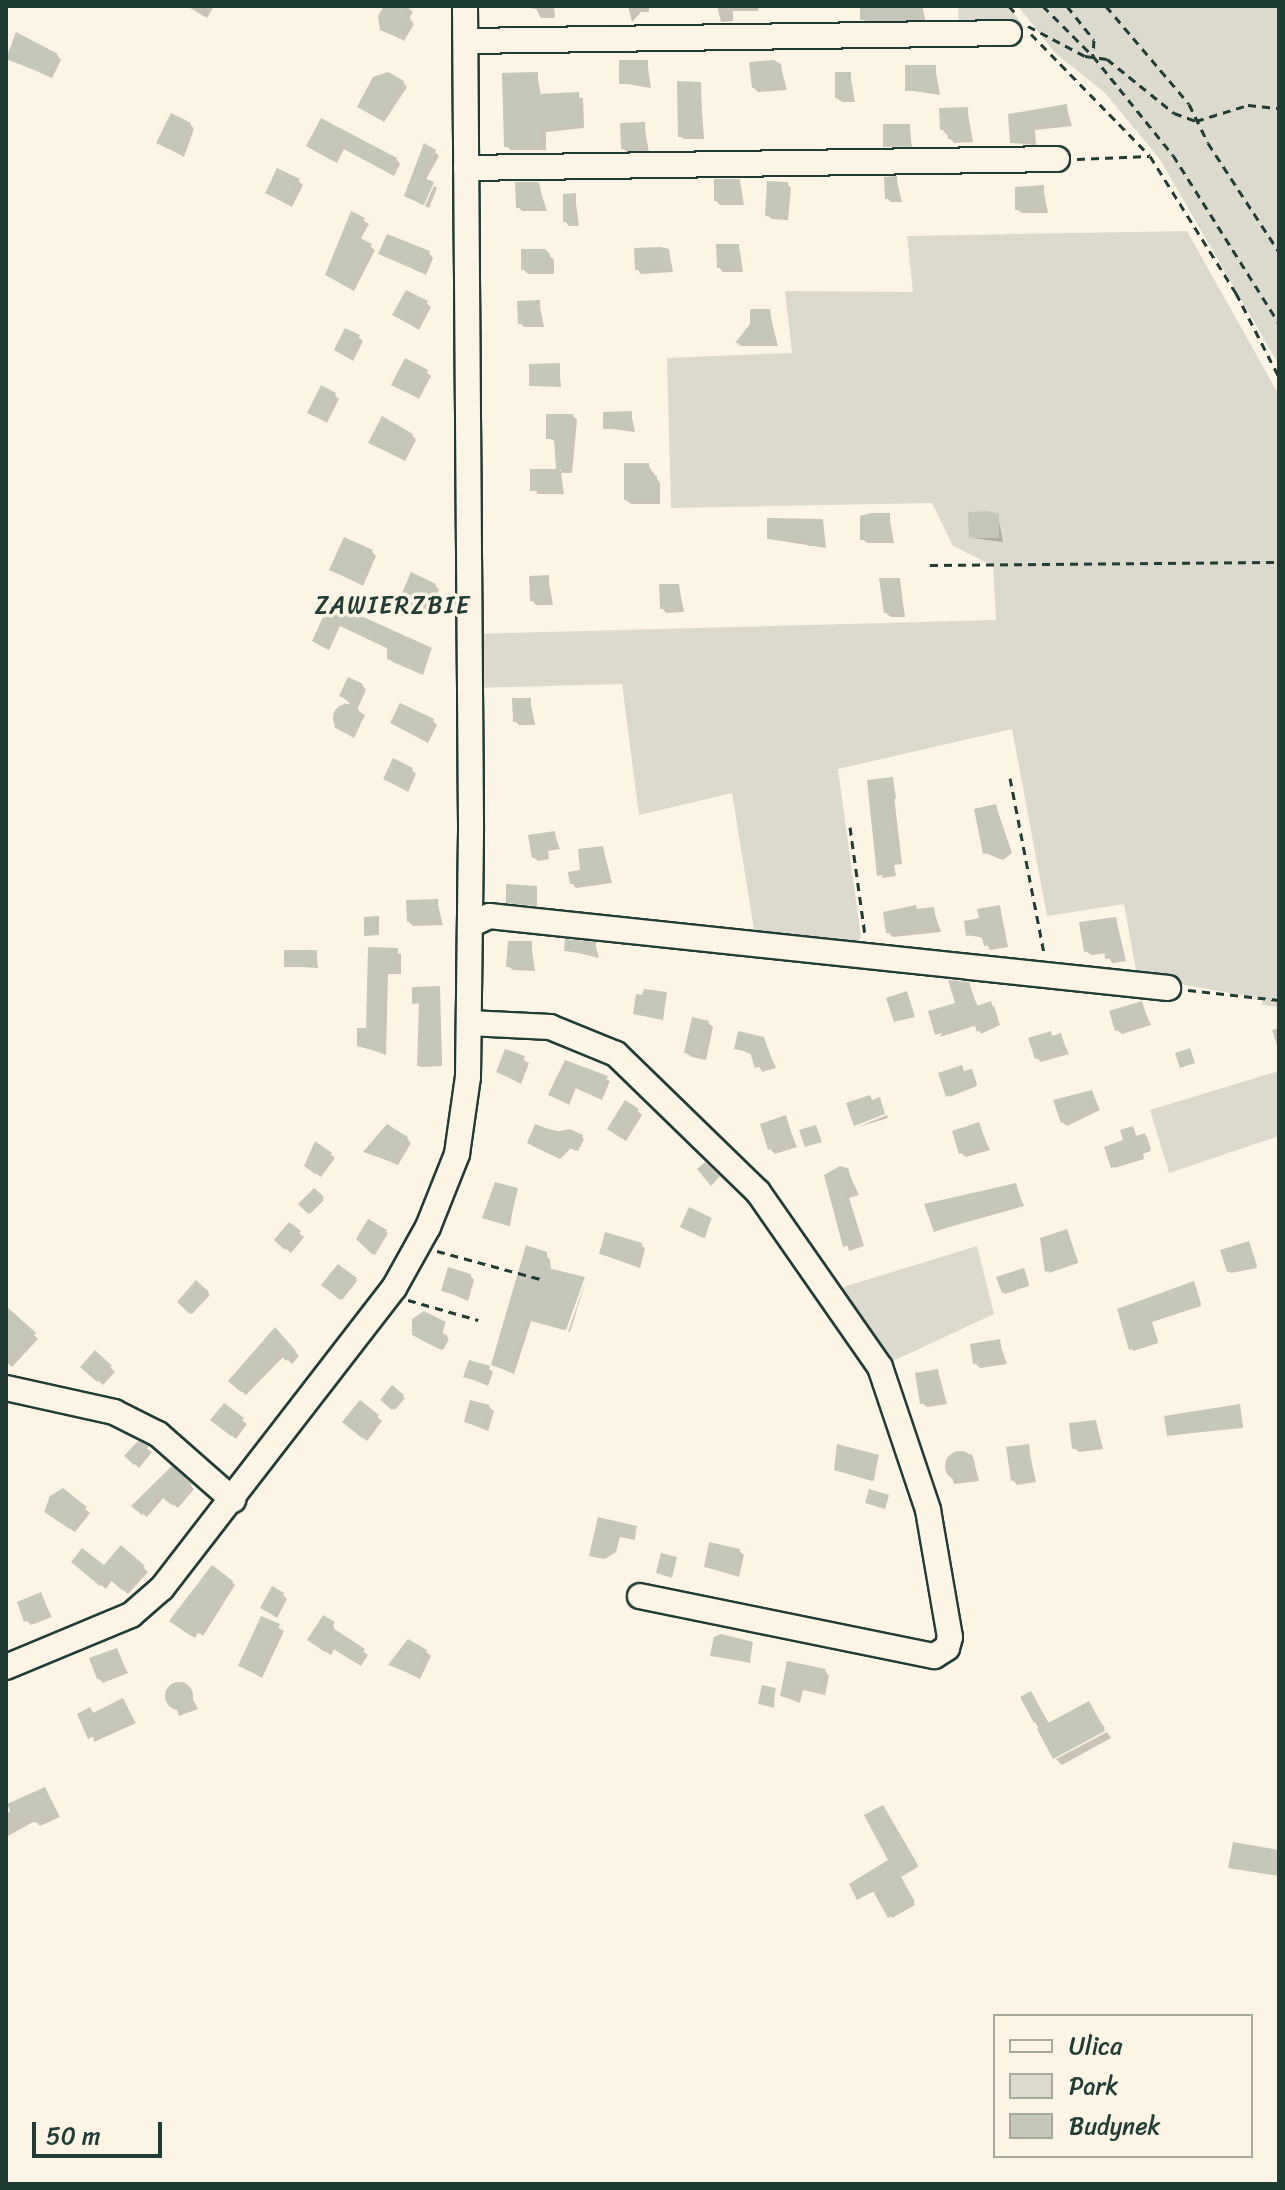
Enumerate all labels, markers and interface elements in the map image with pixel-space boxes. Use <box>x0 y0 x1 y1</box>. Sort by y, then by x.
district label: ZAWIERZBIE <box>316 592 470 620</box>
legend <box>993 2014 1253 2158</box>
text: Ulica <box>1069 2025 1122 2067</box>
text: Park <box>1069 2065 1118 2107</box>
text: Budynek <box>1069 2105 1160 2147</box>
scale bar <box>36 2106 166 2156</box>
text: 50 m <box>46 2115 101 2157</box>

